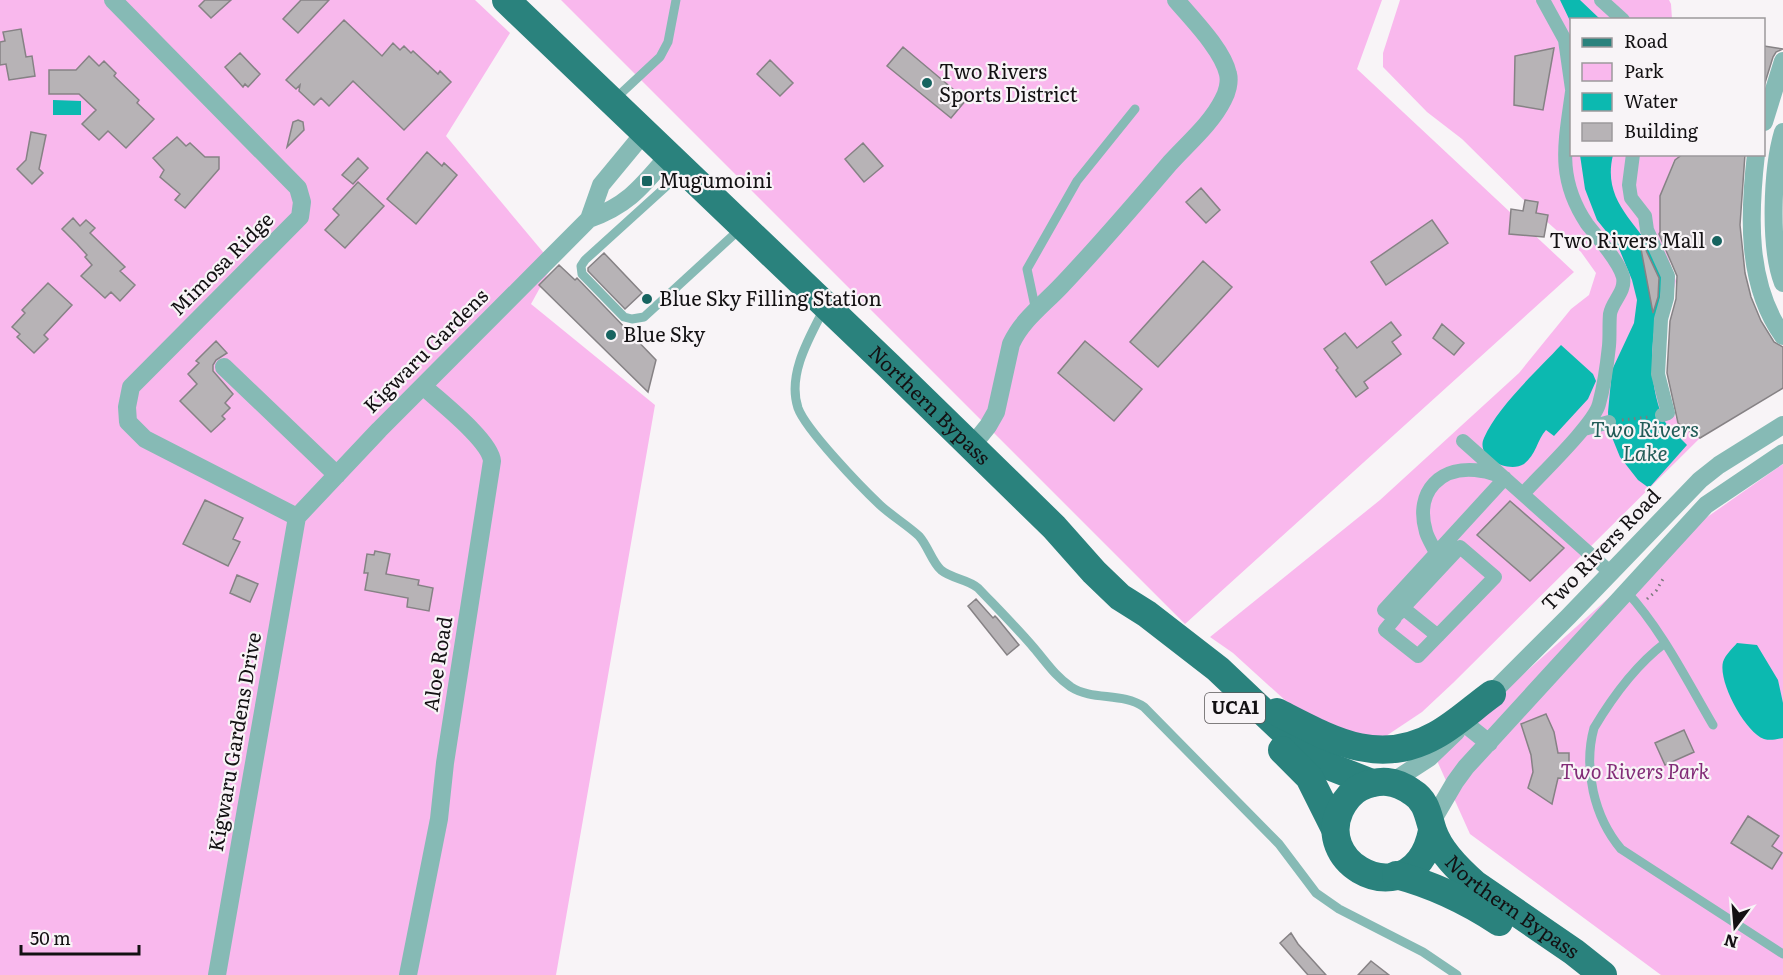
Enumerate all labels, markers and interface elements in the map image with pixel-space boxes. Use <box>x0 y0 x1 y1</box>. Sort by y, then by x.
legend <box>1570 18 1765 156</box>
text: Road <box>1624 27 1668 54</box>
place label: Two Rivers Sports District <box>939 55 1078 108</box>
text: Park <box>1624 57 1665 84</box>
marker: Two Rivers Sports District <box>920 76 934 90</box>
text: Water <box>1624 87 1678 114</box>
text: Building <box>1624 117 1699 144</box>
place label: Mugumoini <box>659 164 772 194</box>
marker: Mugumoini <box>640 174 654 188</box>
street label: Mimosa Ridge <box>162 204 279 321</box>
place label: Two Rivers Mall <box>1549 224 1705 254</box>
marker: Two Rivers Mall <box>1710 234 1724 248</box>
street label: Kigwaru Gardens <box>355 280 494 419</box>
place label: Blue Sky Filling Station <box>659 282 882 312</box>
marker: Blue Sky Filling Station <box>640 292 654 306</box>
place label: Blue Sky <box>623 318 706 348</box>
marker: Blue Sky <box>604 328 618 342</box>
street label: Northern Bypass <box>863 337 998 471</box>
water label: Two Rivers Lake <box>1591 412 1699 467</box>
street label: Two Rivers Road <box>1533 480 1666 617</box>
street label: Aloe Road <box>414 614 458 713</box>
street label: Kigwaru Gardens Drive <box>199 630 267 854</box>
road number: UCA1 <box>1205 693 1265 723</box>
park label: Two Rivers Park <box>1560 755 1710 785</box>
street label: Northern Bypass <box>1439 847 1586 965</box>
north arrow <box>1705 897 1765 957</box>
scale bar <box>21 918 140 956</box>
text: 50 m <box>30 924 71 951</box>
text: N <box>1721 929 1740 956</box>

